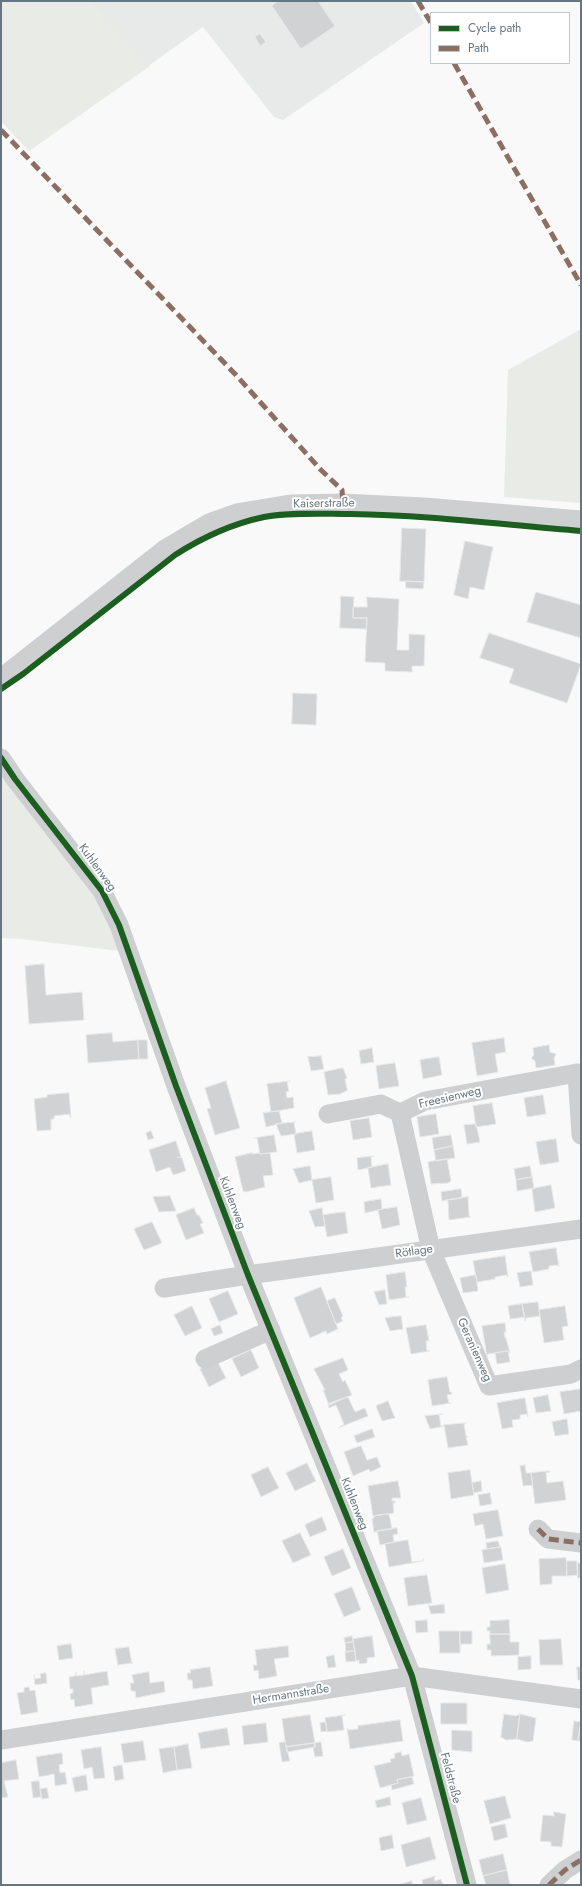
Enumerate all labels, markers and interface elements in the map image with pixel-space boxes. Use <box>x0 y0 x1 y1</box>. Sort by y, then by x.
legend <box>430 12 570 64</box>
text: Cycle path <box>468 19 521 37</box>
text: Path <box>468 39 489 57</box>
street label: Kaiserstraße <box>293 496 355 512</box>
street label: Kuhlenweg <box>75 841 119 895</box>
street label: Freesienweg <box>417 1084 483 1112</box>
street label: Kuhlenweg <box>215 1175 249 1231</box>
street label: Rötlage <box>394 1242 434 1262</box>
street label: Geranienweg <box>454 1316 494 1384</box>
street label: Kuhlenweg <box>337 1476 371 1532</box>
street label: Hermannstraße <box>252 1682 330 1708</box>
street label: Feldstraße <box>436 1751 464 1805</box>

